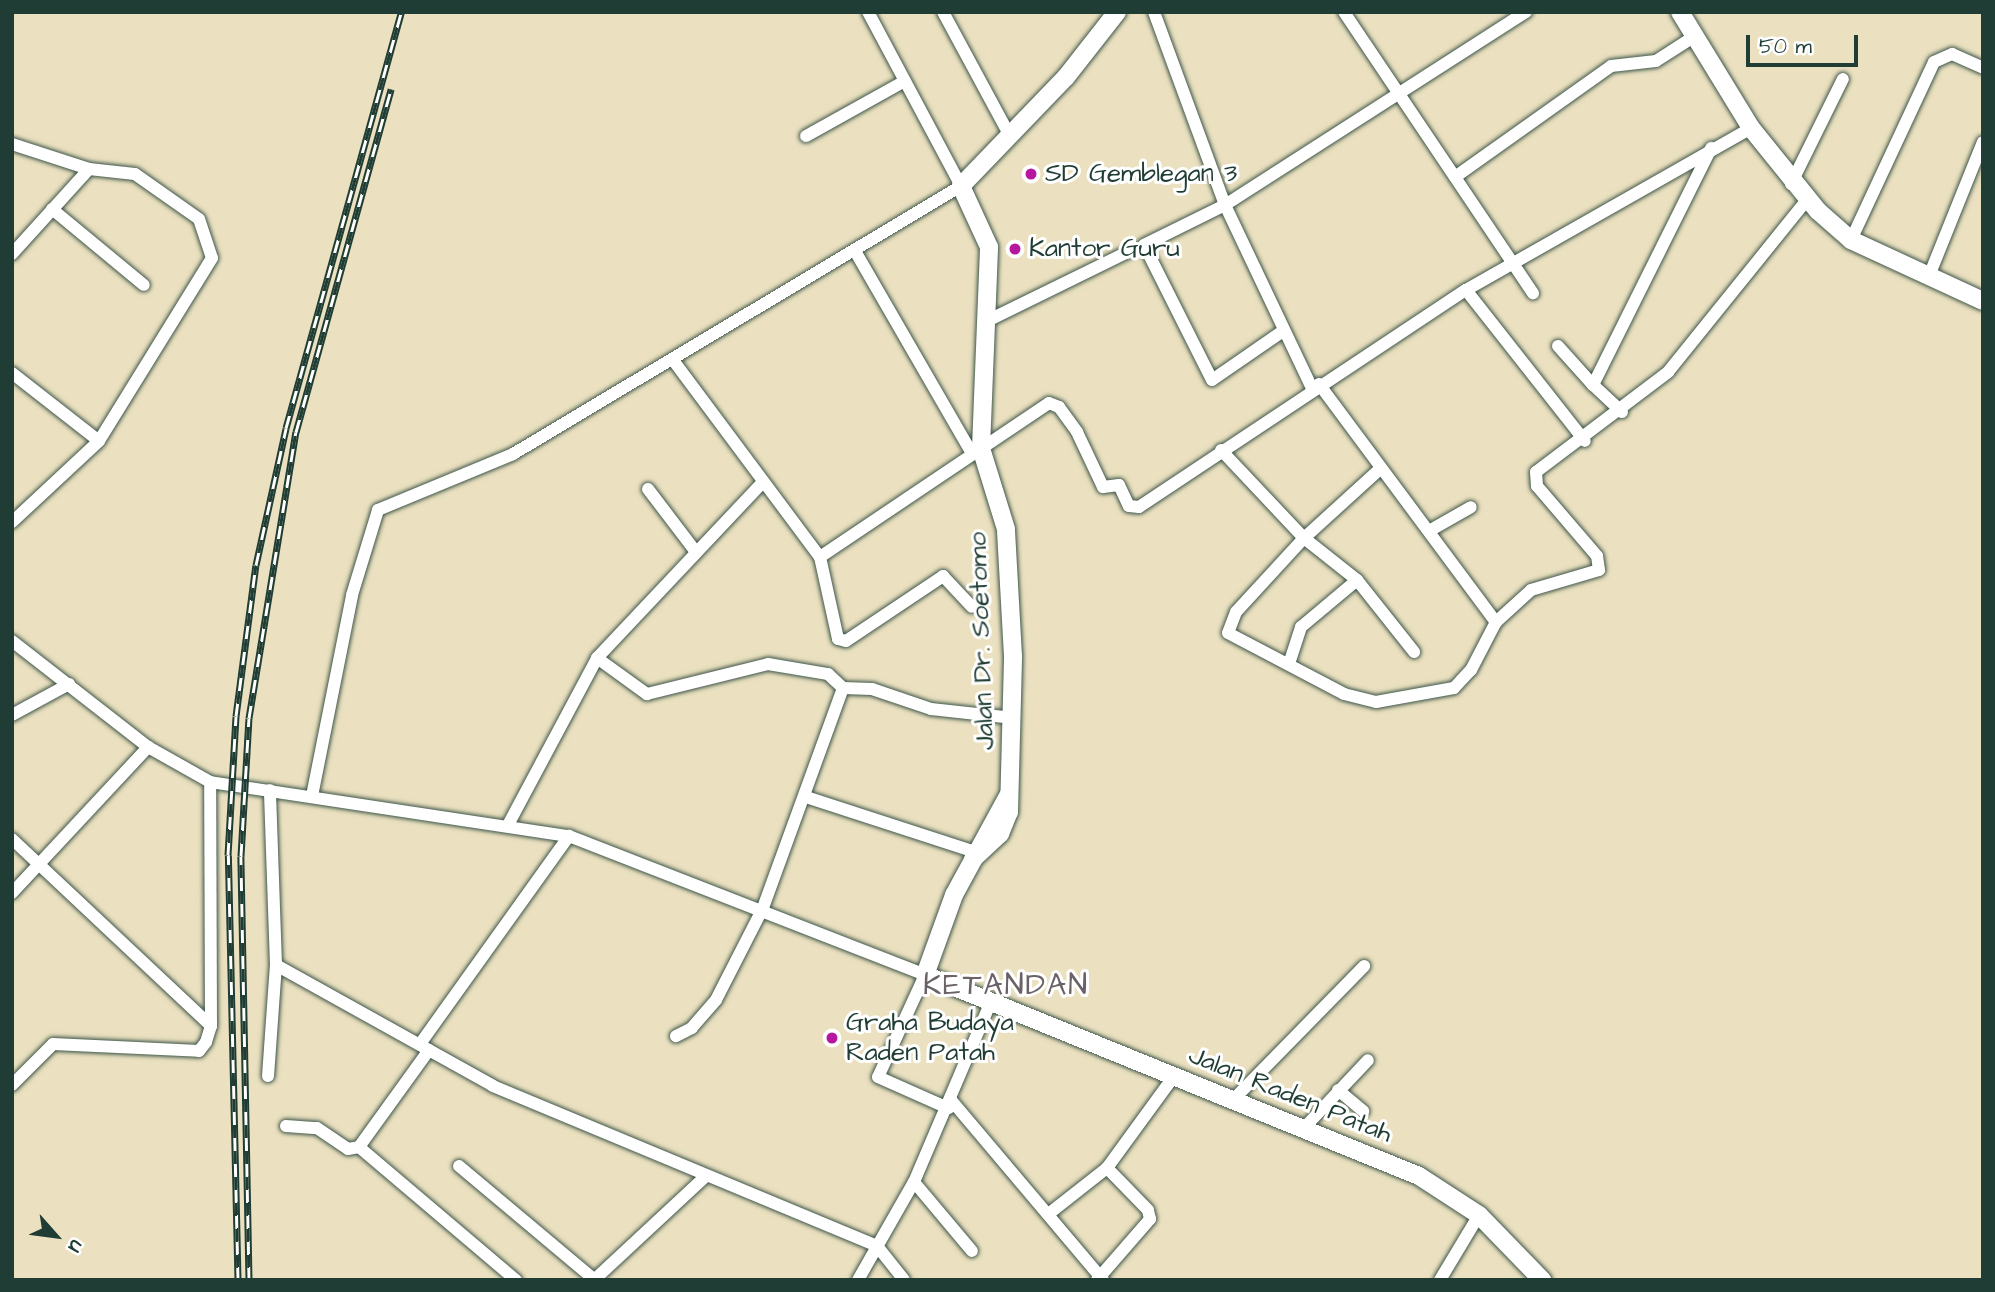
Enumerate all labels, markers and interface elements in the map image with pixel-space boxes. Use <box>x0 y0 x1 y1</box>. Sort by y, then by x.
scale bar <box>1750 21 1862 65</box>
text: 50 m <box>1759 32 1812 61</box>
place label: SD Gemblegan 3 <box>1045 158 1237 190</box>
marker: SD Gemblegan 3 <box>1023 166 1039 182</box>
place label: Kantor Guru <box>1029 233 1180 265</box>
marker: Kantor Guru <box>1007 241 1023 257</box>
street label: Jalan Dr. Soetomo <box>963 531 1001 751</box>
district label: KETANDAN <box>924 967 1088 1003</box>
place label: Graha Budaya Raden Patah <box>846 1007 1014 1068</box>
marker: Graha Budaya Raden Patah <box>824 1030 840 1046</box>
street label: Jalan Raden Patah <box>1184 1040 1396 1150</box>
north arrow <box>21 1201 91 1271</box>
text: U <box>61 1235 89 1257</box>

